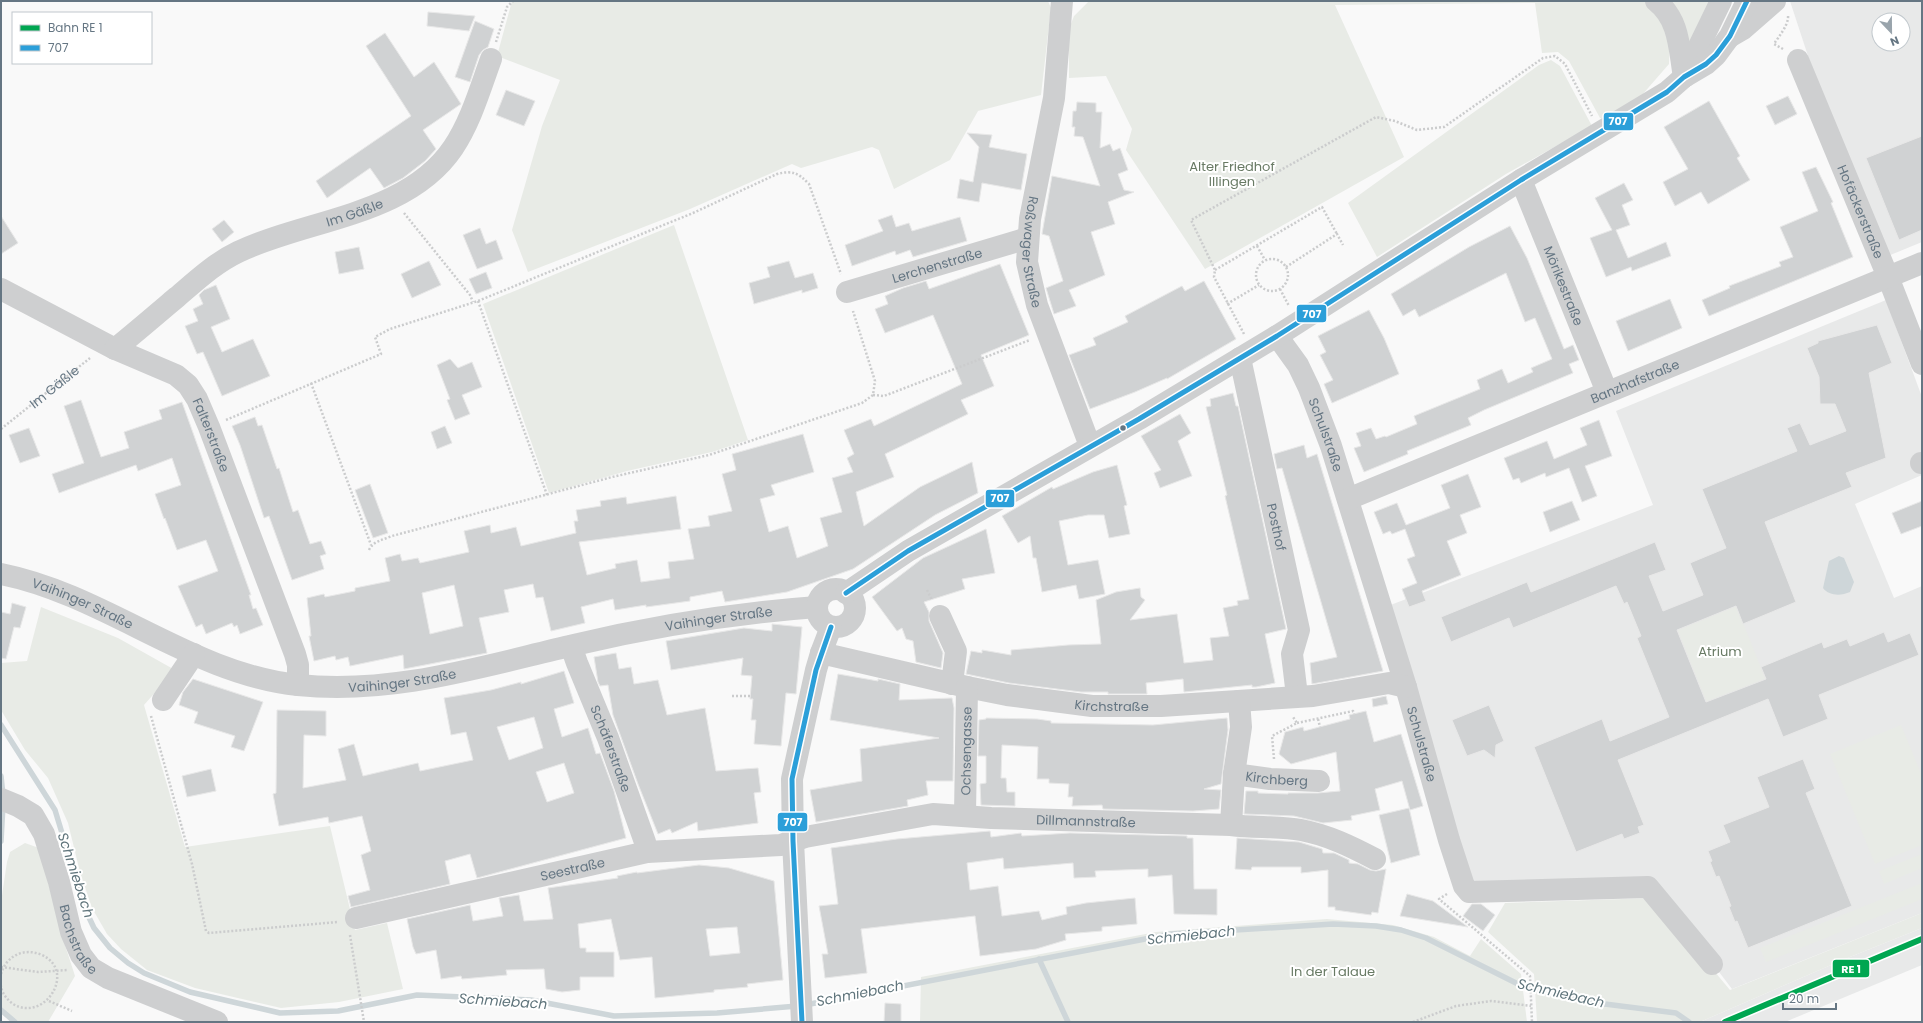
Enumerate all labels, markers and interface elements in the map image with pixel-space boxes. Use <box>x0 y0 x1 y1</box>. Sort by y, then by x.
legend <box>12 12 152 64</box>
north arrow <box>1871 12 1911 52</box>
text: Bahn RE 1 <box>48 19 103 36</box>
text: N <box>1888 32 1902 50</box>
text: 707 <box>48 39 69 56</box>
line badge: 707 <box>1603 112 1634 131</box>
text: 707 <box>1609 113 1628 129</box>
park label: Alter Friedhof Illingen <box>1189 157 1275 191</box>
street label: Hofäckerstraße <box>1832 162 1888 262</box>
street label: Im Gäßle <box>324 194 386 231</box>
street label: Roßwager Straße <box>1017 194 1046 310</box>
street label: Lerchenstraße <box>890 243 985 288</box>
street label: Mörikestraße <box>1539 243 1588 329</box>
line badge: 707 <box>1296 304 1327 323</box>
text: 707 <box>1303 306 1322 322</box>
street label: Banzhafstraße <box>1588 355 1682 408</box>
street label: Im Gäßle <box>25 361 84 413</box>
street label: Falterstraße <box>188 395 234 475</box>
street label: Schulstraße <box>1304 395 1347 474</box>
unlabelled marker <box>1118 423 1128 433</box>
line badge: 707 <box>985 489 1015 508</box>
text: 707 <box>991 490 1010 506</box>
street label: Posthof <box>1262 502 1291 553</box>
street label: Vaihinger Straße <box>29 574 136 634</box>
street label: Vaihinger Straße <box>663 602 774 636</box>
park label: Atrium <box>1698 642 1742 661</box>
street label: Vaihinger Straße <box>348 664 458 697</box>
street label: Kirchstraße <box>1073 695 1149 716</box>
street label: Schäferstraße <box>585 702 636 795</box>
street label: Schulstraße <box>1402 704 1441 784</box>
street label: Ochsengasse <box>956 706 977 796</box>
street label: Kirchberg <box>1244 767 1308 791</box>
street label: Dillmannstraße <box>1036 810 1136 832</box>
line badge: 707 <box>777 812 808 832</box>
text: 707 <box>784 814 803 830</box>
water label: Schmiebach <box>53 830 99 920</box>
street label: Seestraße <box>538 853 607 886</box>
street label: Bachstraße <box>55 903 100 979</box>
water label: Schmiebach <box>1146 920 1236 950</box>
line badge: RE 1 <box>1832 959 1870 978</box>
text: RE 1 <box>1841 961 1861 977</box>
park label: In der Talaue <box>1291 962 1375 981</box>
water label: Schmiebach <box>1516 973 1606 1013</box>
water label: Schmiebach <box>815 975 905 1011</box>
scale bar <box>1783 985 1836 1011</box>
water label: Schmiebach <box>458 988 548 1014</box>
text: 20 m <box>1789 990 1819 1007</box>

